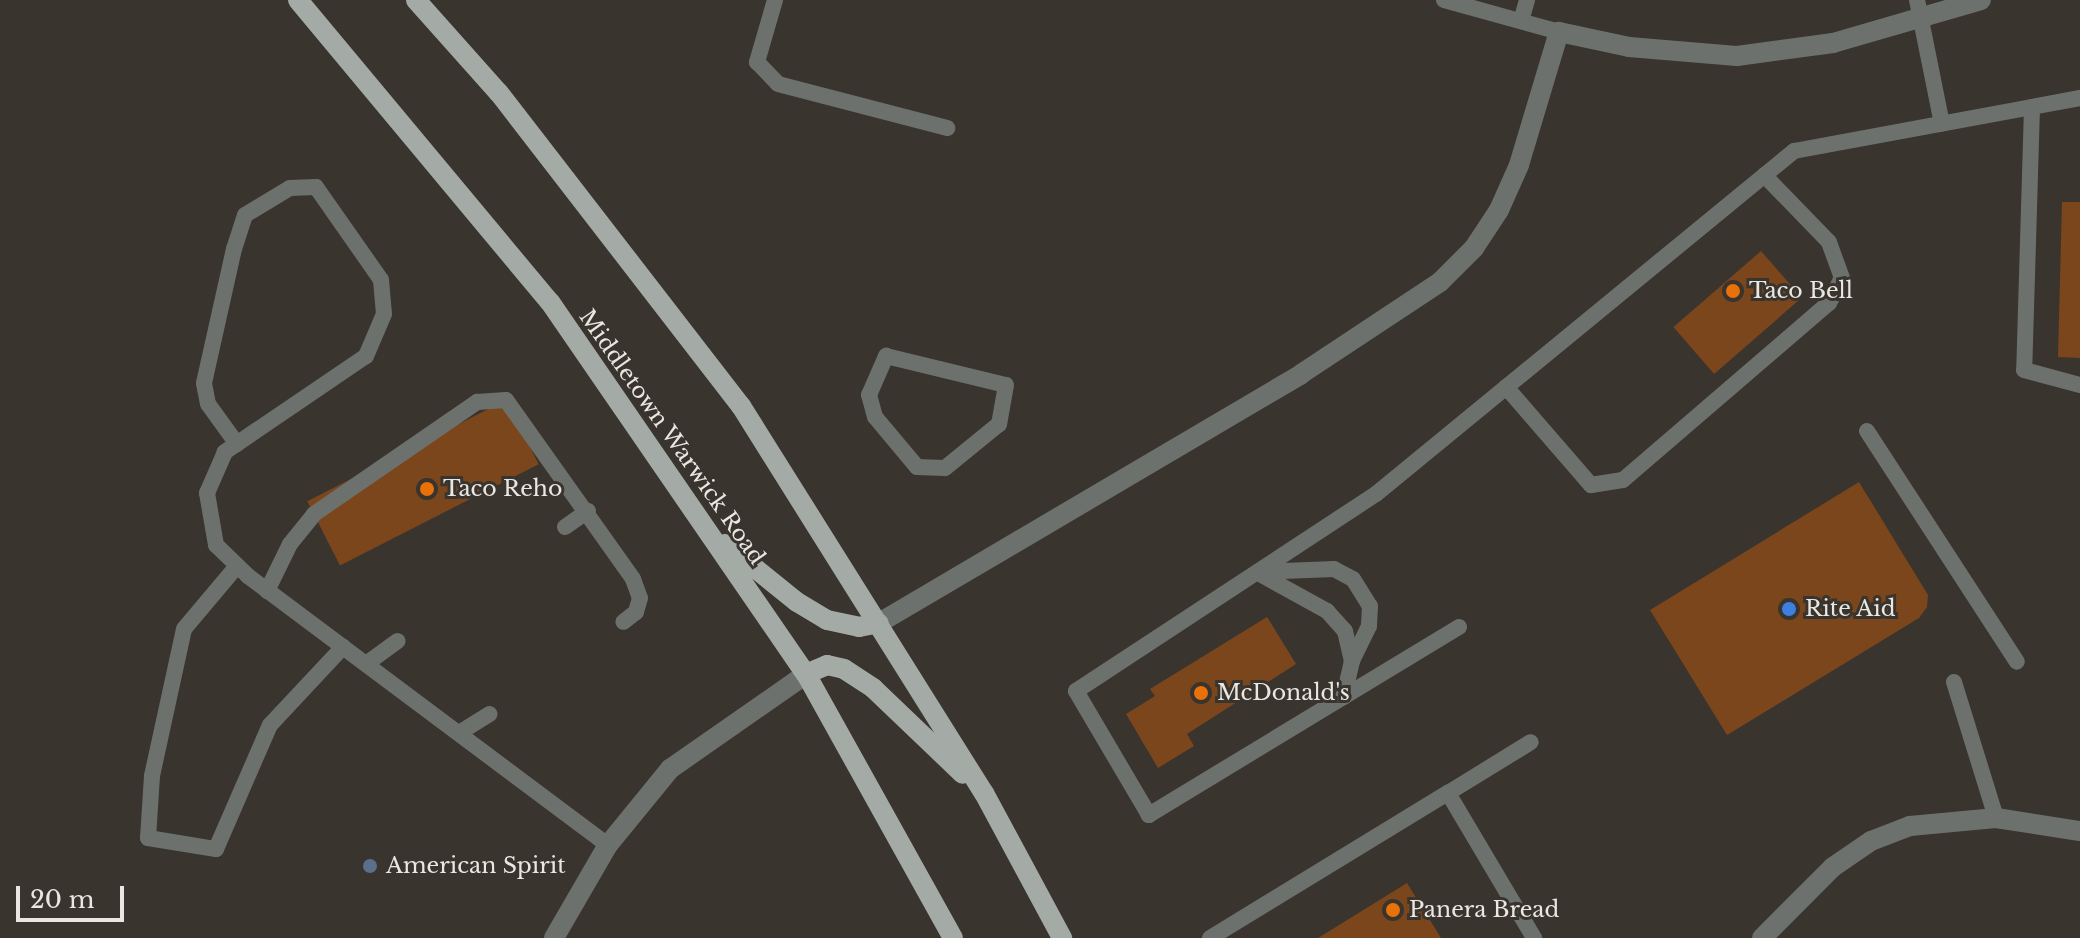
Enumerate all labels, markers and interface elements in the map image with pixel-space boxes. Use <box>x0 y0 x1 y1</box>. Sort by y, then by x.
place label: Taco Bell <box>1749 278 1853 304</box>
marker: Taco Bell <box>1724 282 1742 300</box>
street label: Middletown Warwick Road <box>573 304 771 570</box>
place label: Taco Reho <box>443 476 562 502</box>
marker: Taco Reho <box>418 480 436 498</box>
place label: Rite Aid <box>1805 596 1896 622</box>
marker: Rite Aid <box>1780 600 1798 618</box>
place label: McDonald's <box>1217 680 1350 706</box>
marker: McDonald's <box>1192 684 1210 702</box>
place label: American Spirit <box>386 853 565 879</box>
marker: American Spirit <box>361 857 379 875</box>
scale bar <box>20 870 128 920</box>
text: 20 m <box>30 885 95 914</box>
place label: Panera Bread <box>1409 897 1560 923</box>
marker: Panera Bread <box>1384 901 1402 919</box>

